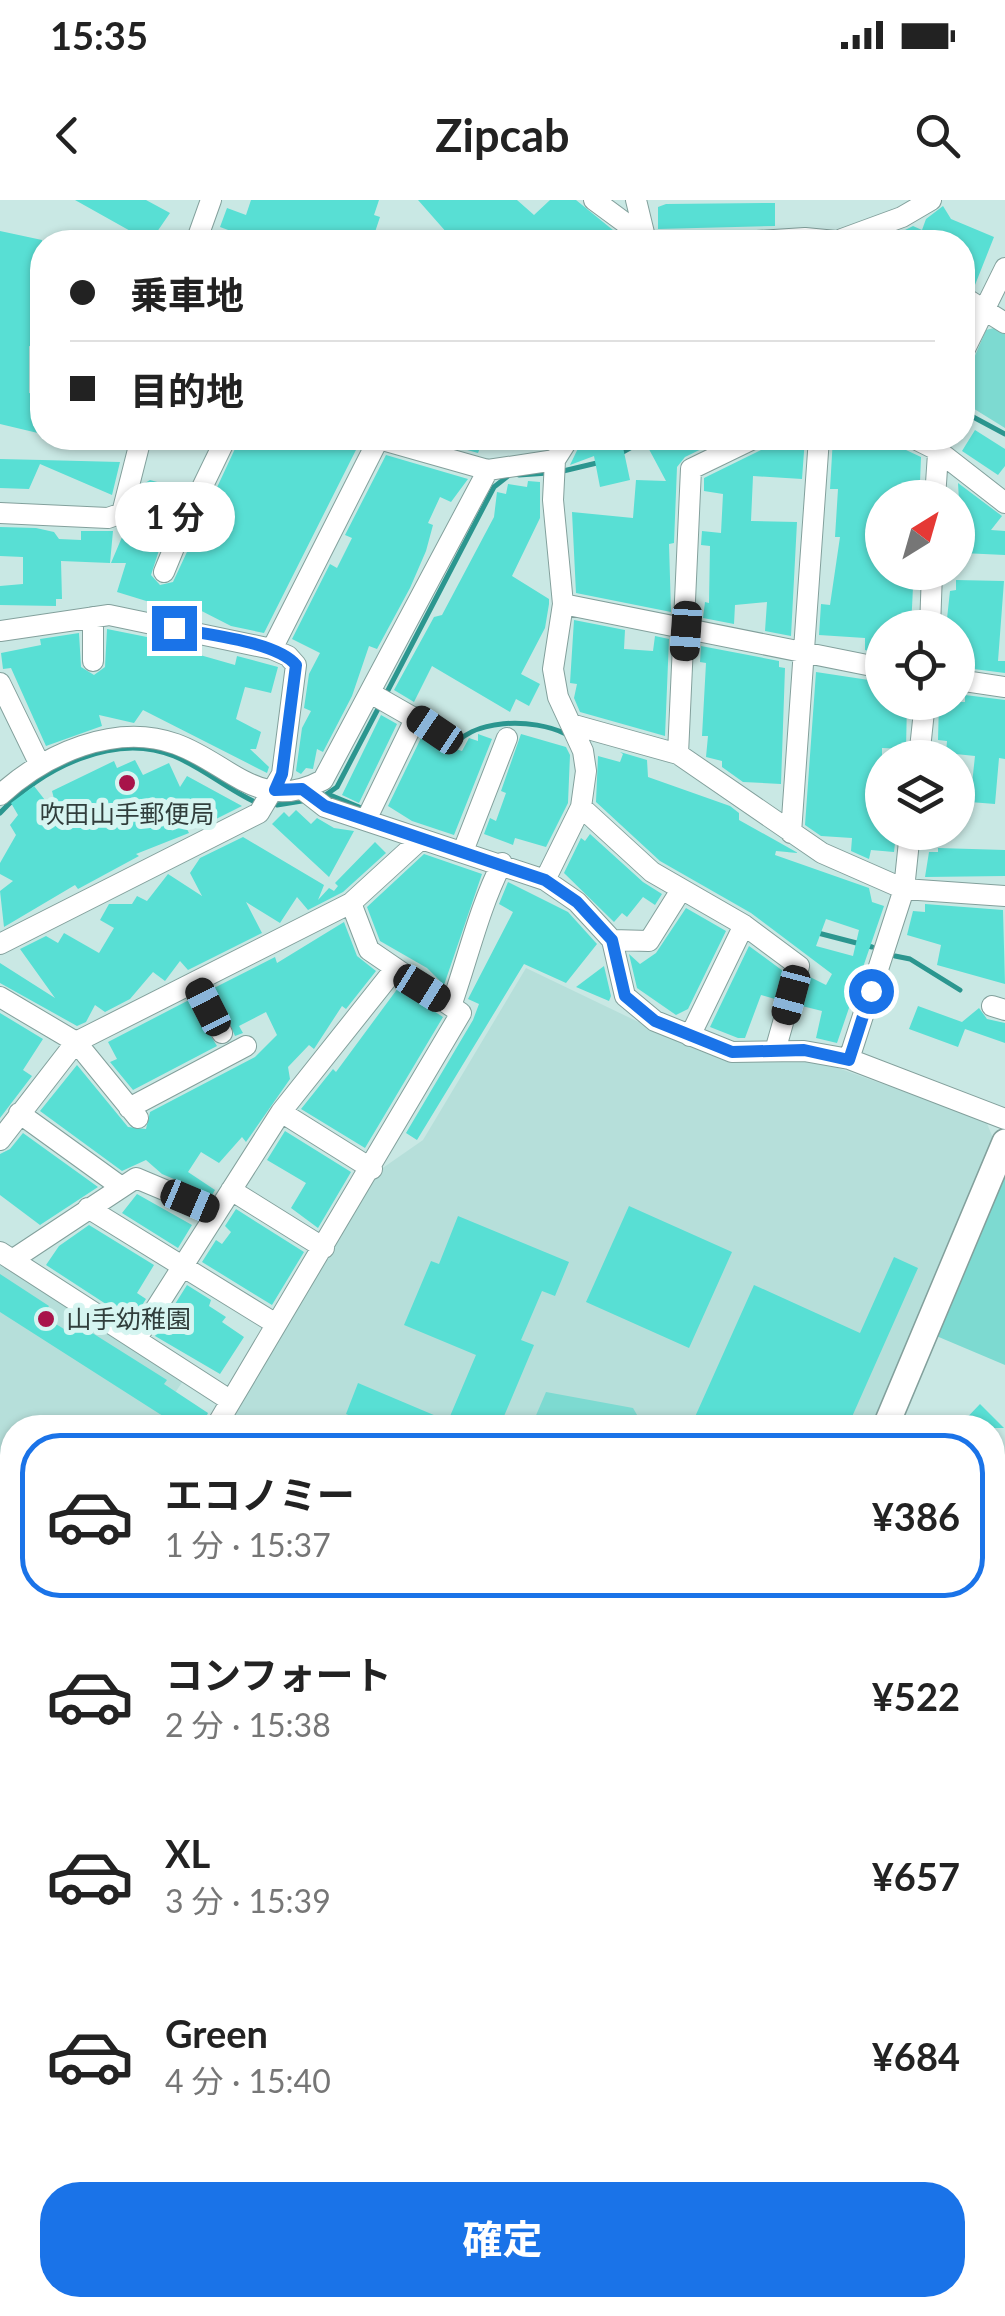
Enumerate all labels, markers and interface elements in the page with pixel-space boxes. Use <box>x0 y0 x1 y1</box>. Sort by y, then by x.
text: 15:35 <box>50 12 148 58</box>
icon: back <box>40 108 95 163</box>
text: Zipcab <box>435 108 570 162</box>
icon: search <box>910 108 965 163</box>
text: 乗車地 <box>130 271 244 317</box>
text: 目的地 <box>130 367 244 413</box>
north arrow <box>865 480 975 590</box>
map controls <box>865 480 975 850</box>
callout: 1 分 <box>114 483 234 553</box>
text: 1 分 <box>146 497 204 536</box>
car <box>669 600 703 662</box>
route end <box>152 606 197 651</box>
button: locate <box>865 610 975 720</box>
car <box>402 701 468 759</box>
button: layers <box>865 740 975 850</box>
marker: 吹田山手郵便局 <box>116 772 138 794</box>
place label: 吹田山手郵便局 <box>39 798 215 828</box>
car <box>389 959 455 1017</box>
car <box>769 962 813 1028</box>
route start <box>849 969 894 1014</box>
car <box>181 973 235 1041</box>
car <box>157 1175 223 1227</box>
place label: 山手幼稚園 <box>66 1303 191 1333</box>
marker: 山手幼稚園 <box>35 1308 57 1330</box>
icon: car <box>45 1471 135 1561</box>
text: エコノミー <box>165 1471 355 1517</box>
text: ¥386 <box>872 1493 960 1539</box>
text: 1 分 · 15:37 <box>165 1525 331 1564</box>
icon: car <box>45 1651 135 1741</box>
text: コンフォート <box>165 1651 392 1697</box>
text: ¥522 <box>872 1673 960 1719</box>
text: 2 分 · 15:38 <box>165 1705 331 1744</box>
text: XL <box>165 1830 210 1876</box>
icon: car <box>45 1831 135 1921</box>
text: ¥657 <box>872 1853 960 1899</box>
text: 3 分 · 15:39 <box>165 1881 331 1920</box>
text: Green <box>165 2010 268 2056</box>
icon: car <box>45 2011 135 2101</box>
text: ¥684 <box>872 2033 960 2079</box>
text: 4 分 · 15:40 <box>165 2061 331 2100</box>
button: 確定 <box>40 2182 965 2297</box>

